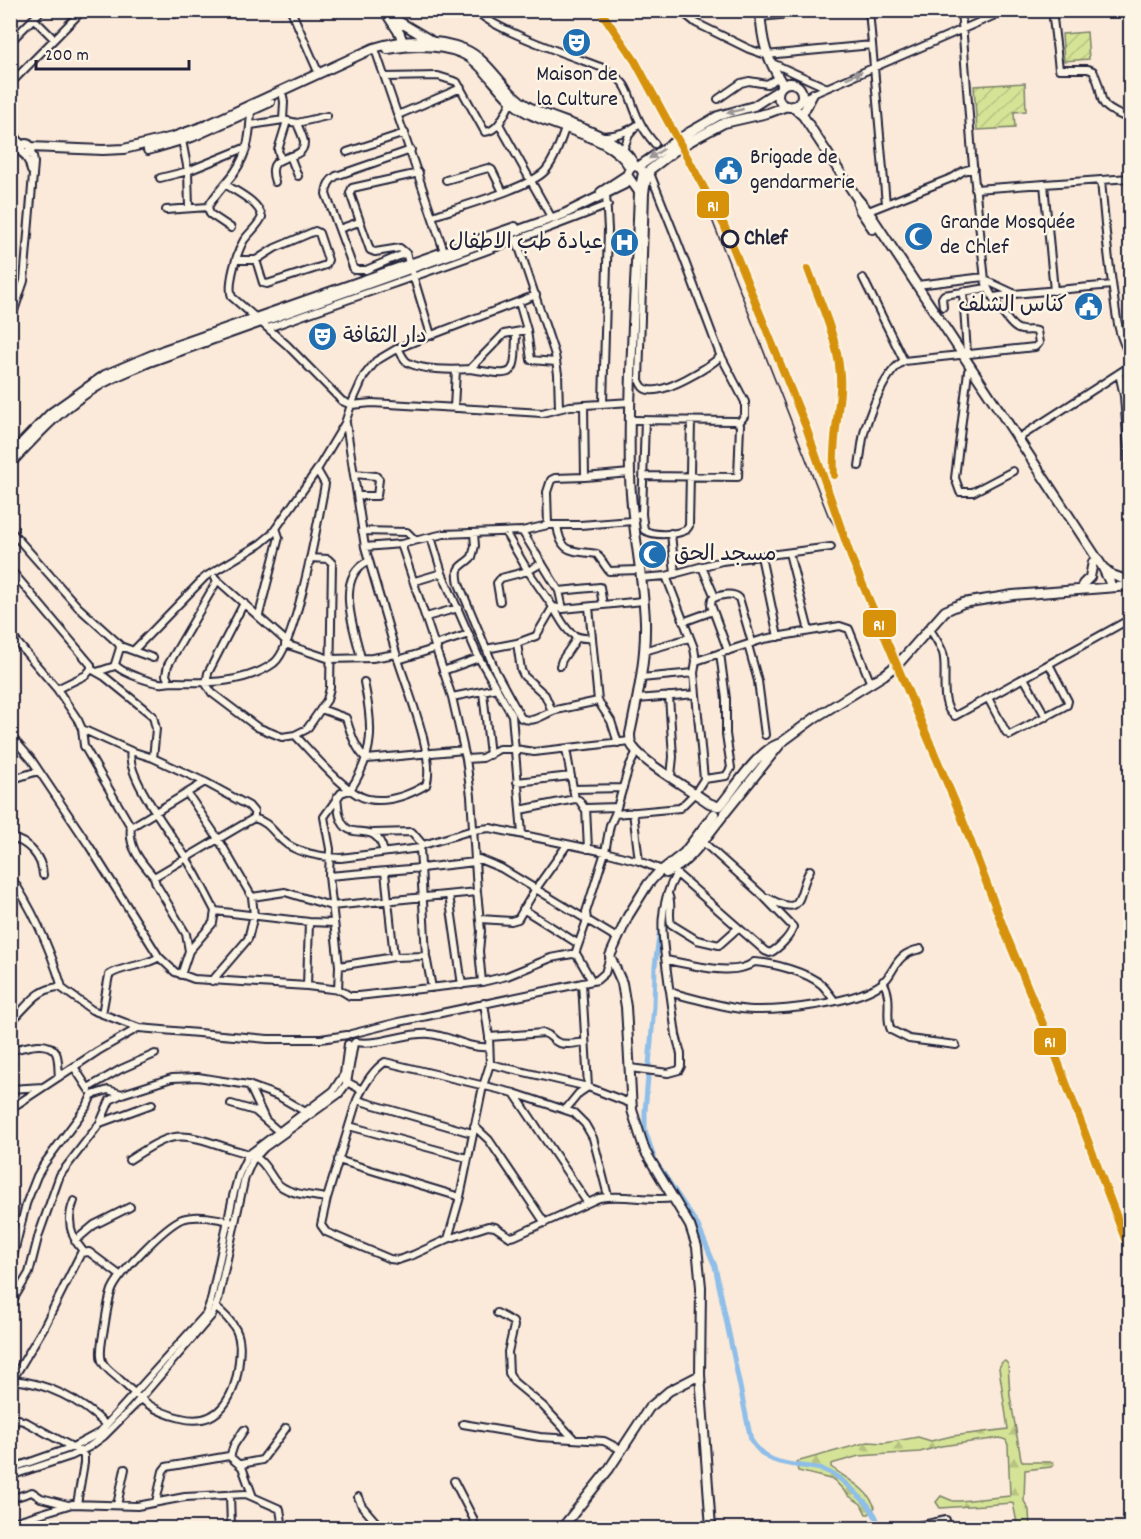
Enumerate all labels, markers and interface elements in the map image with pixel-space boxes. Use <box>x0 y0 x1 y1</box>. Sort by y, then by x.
theatre icon: Maison de la Culture <box>561 27 593 59</box>
scale bar <box>36 33 189 71</box>
text: 200 m <box>45 44 89 69</box>
place label: Maison de la Culture <box>536 60 618 116</box>
one-way arrow <box>845 70 863 79</box>
one-way arrow <box>725 107 744 116</box>
place label: Brigade de gendarmerie <box>750 143 855 199</box>
one-way arrow <box>647 148 664 159</box>
public building icon: Brigade de gendarmerie <box>713 155 745 187</box>
line badge: R1 <box>696 190 730 219</box>
text: R1 <box>707 196 719 219</box>
place label: Grande Mosquée de Chlef <box>940 208 1075 264</box>
mosque icon: Grande Mosquée de Chlef <box>903 220 935 252</box>
place label: Chlef <box>744 224 789 255</box>
hospital icon: عيادة طب الاطفال <box>608 227 640 259</box>
place label: عيادة طب الاطفال <box>449 228 603 259</box>
marker: Chlef <box>721 230 739 248</box>
public building icon: كناس الشلف <box>1072 290 1104 322</box>
place label: كناس الشلف <box>958 291 1067 322</box>
theatre icon: دار الثقافة <box>306 321 338 353</box>
place label: دار الثقافة <box>343 322 427 353</box>
mosque icon: مسجد الحق <box>637 539 669 571</box>
place label: مسجد الحق <box>674 540 777 571</box>
line badge: R1 <box>862 609 897 638</box>
text: R1 <box>873 615 885 638</box>
line badge: R1 <box>1033 1027 1067 1056</box>
text: R1 <box>1044 1032 1056 1055</box>

